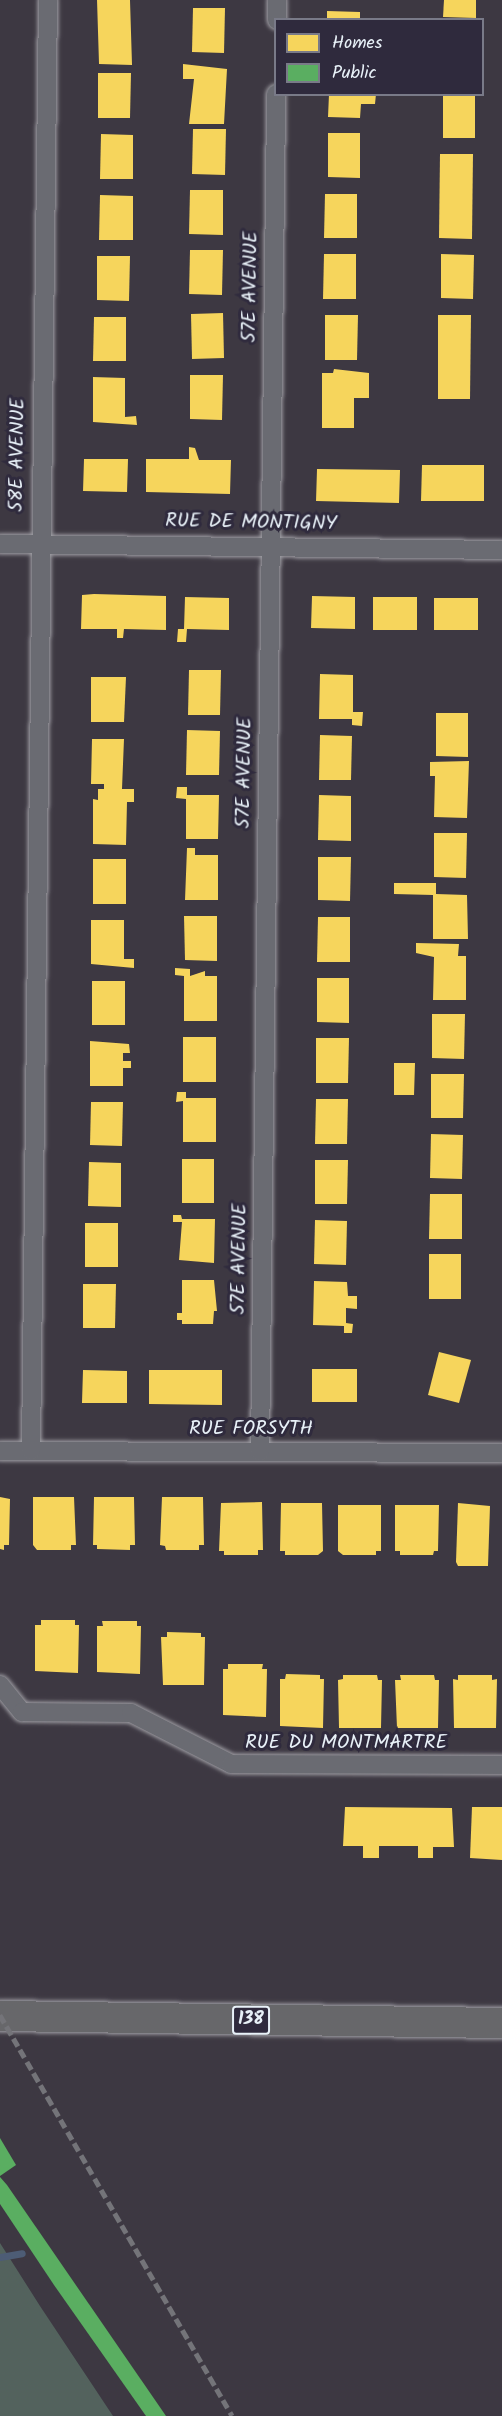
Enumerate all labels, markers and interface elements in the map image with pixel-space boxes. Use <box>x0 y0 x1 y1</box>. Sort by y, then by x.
legend <box>274 18 484 96</box>
text: Homes <box>332 29 382 58</box>
text: Public <box>332 59 377 88</box>
street label: 57E AVENUE <box>238 231 264 343</box>
street label: 58E AVENUE <box>5 398 31 512</box>
street label: RUE DE MONTIGNY <box>165 510 337 536</box>
street label: 57E AVENUE <box>232 717 258 829</box>
street label: 57E AVENUE <box>227 1203 253 1315</box>
street label: RUE FORSYTH <box>189 1417 313 1441</box>
street label: RUE DU MONTMARTRE <box>245 1731 447 1755</box>
road number: 138 <box>232 2005 270 2035</box>

